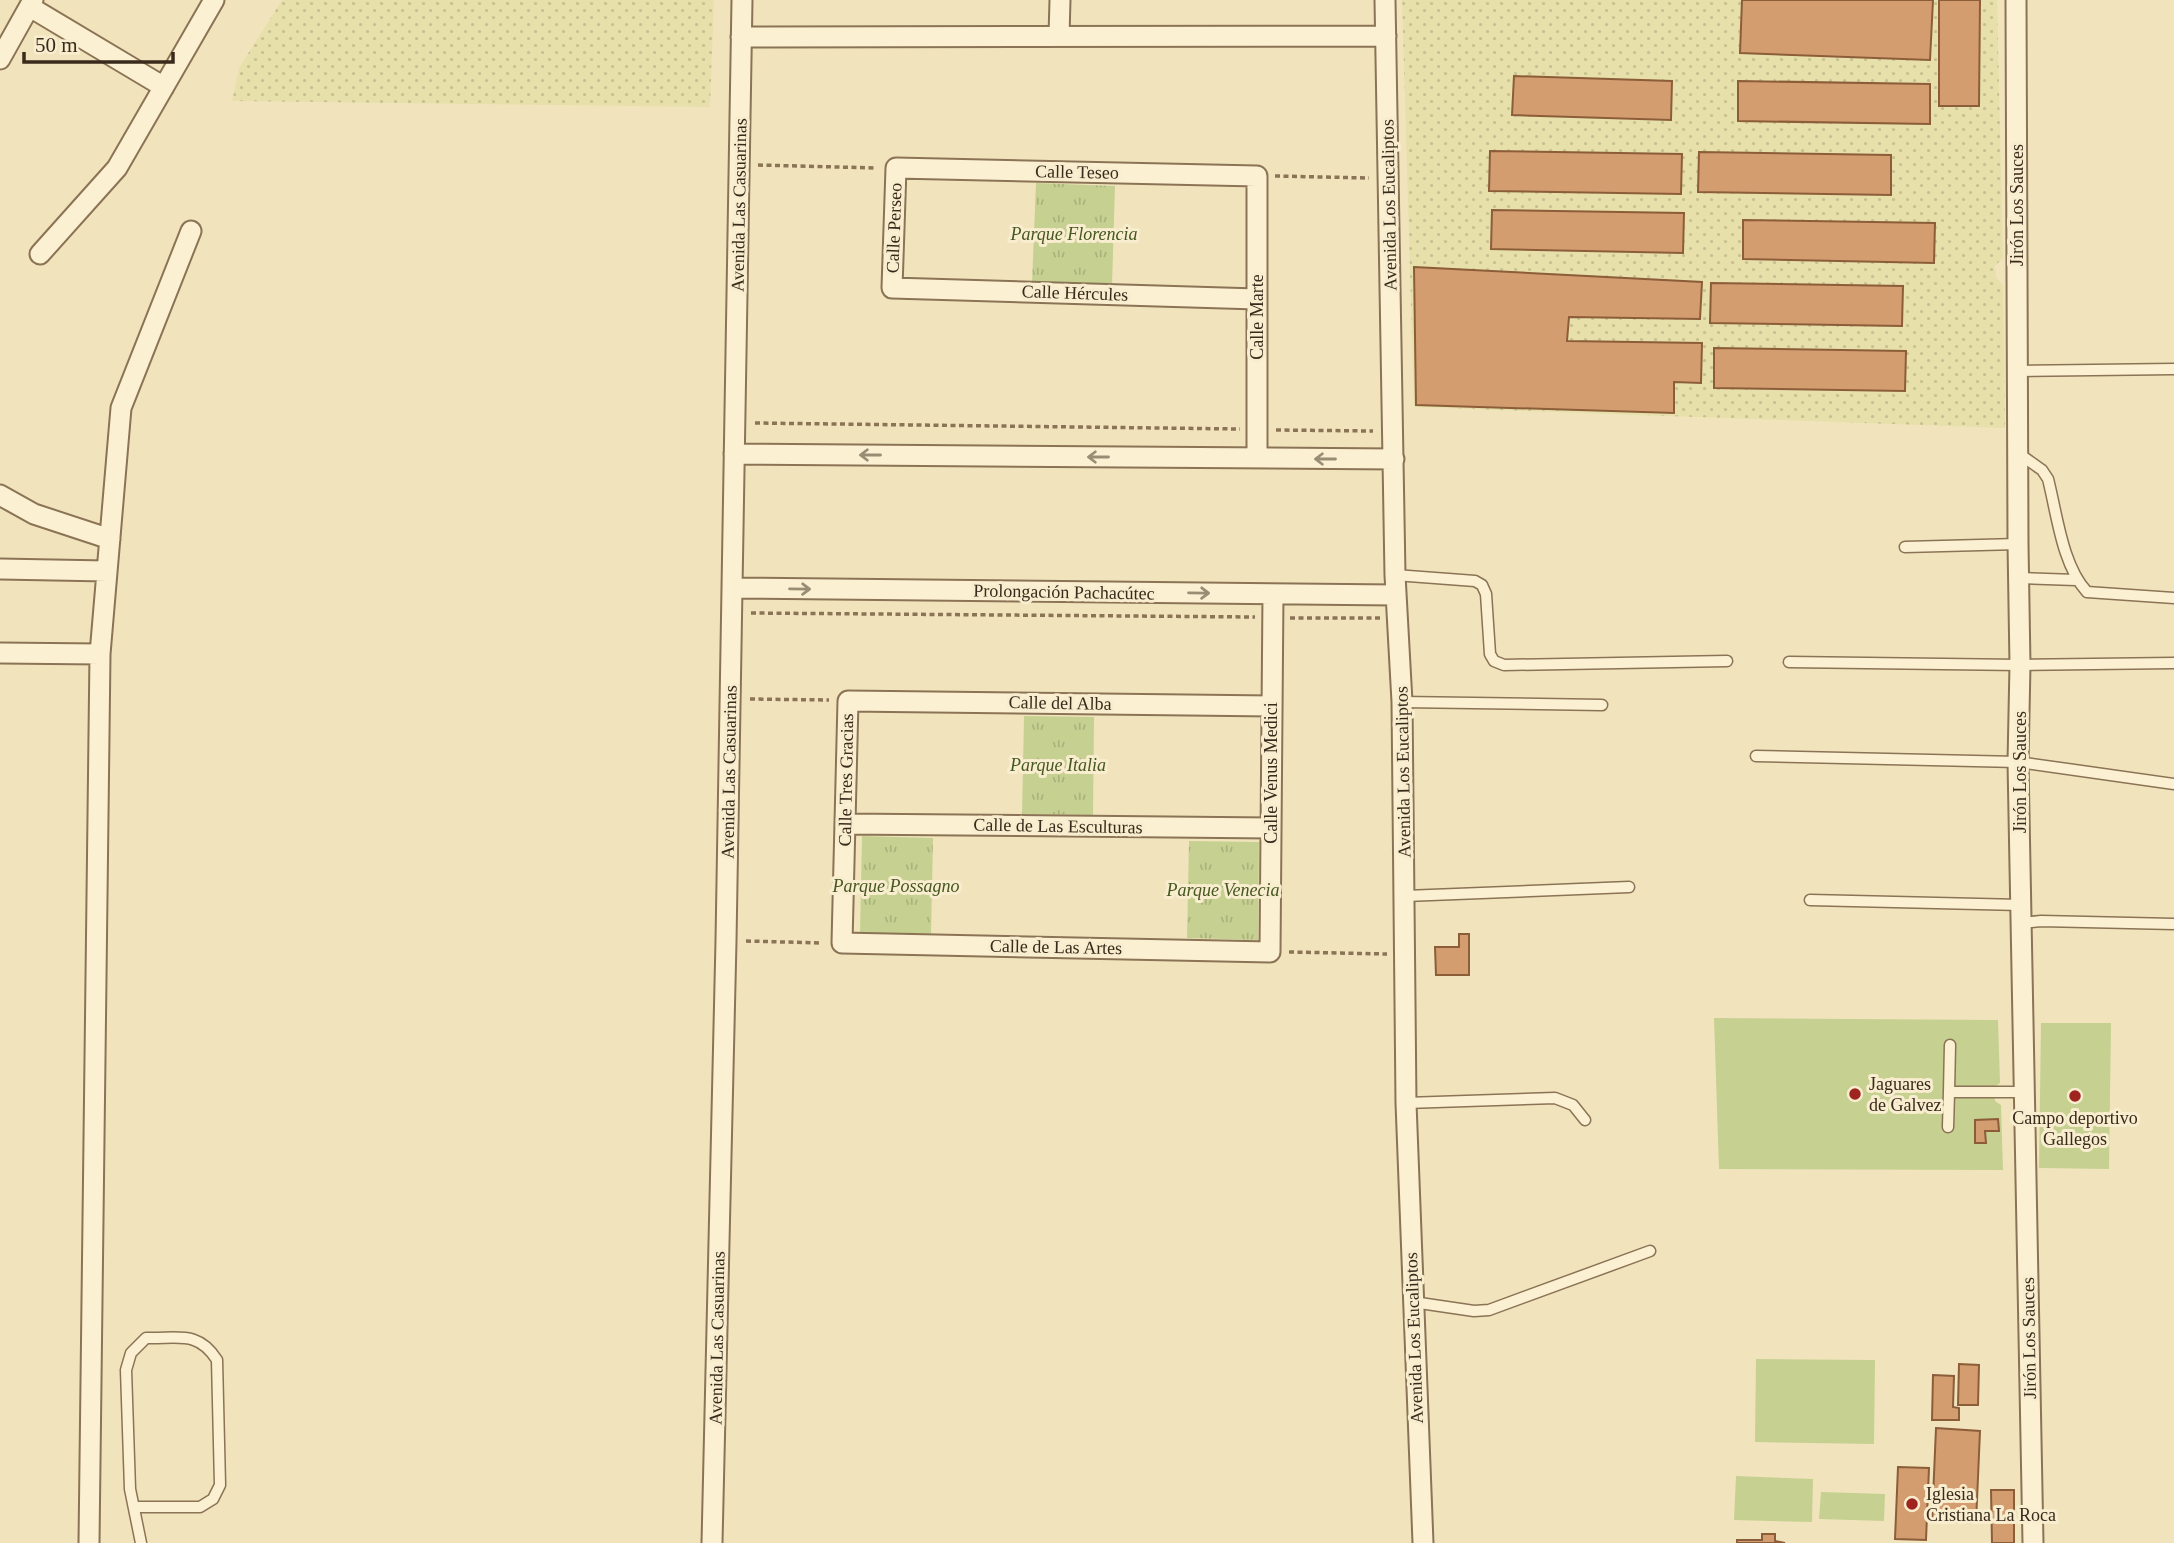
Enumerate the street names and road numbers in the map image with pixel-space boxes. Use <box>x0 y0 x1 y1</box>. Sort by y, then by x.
street label: Avenida Las Casuarinas <box>727 118 751 292</box>
street label: Avenida Los Eucaliptos <box>1378 119 1400 291</box>
street label: Jirón Los Sauces <box>2007 144 2027 266</box>
street label: Calle Teseo <box>1035 161 1119 183</box>
street label: Calle Perseo <box>882 182 906 274</box>
street label: Calle Marte <box>1247 274 1267 360</box>
street label: Calle Hércules <box>1021 281 1129 305</box>
street label: Prolongación Pachacútec <box>973 580 1155 604</box>
street label: Avenida Las Casuarinas <box>717 685 741 859</box>
street label: Avenida Los Eucaliptos <box>1392 686 1414 858</box>
street label: Calle del Alba <box>1008 692 1112 714</box>
street label: Calle Venus Medici <box>1261 702 1281 844</box>
street label: Jirón Los Sauces <box>2010 711 2030 833</box>
street label: Calle Tres Gracias <box>835 713 857 847</box>
street label: Calle de Las Esculturas <box>973 815 1143 837</box>
street label: Calle de Las Artes <box>990 936 1122 958</box>
street label: Avenida Las Casuarinas <box>705 1251 729 1425</box>
street label: Avenida Los Eucaliptos <box>1401 1252 1427 1424</box>
street label: Jirón Los Sauces <box>2018 1277 2040 1399</box>

